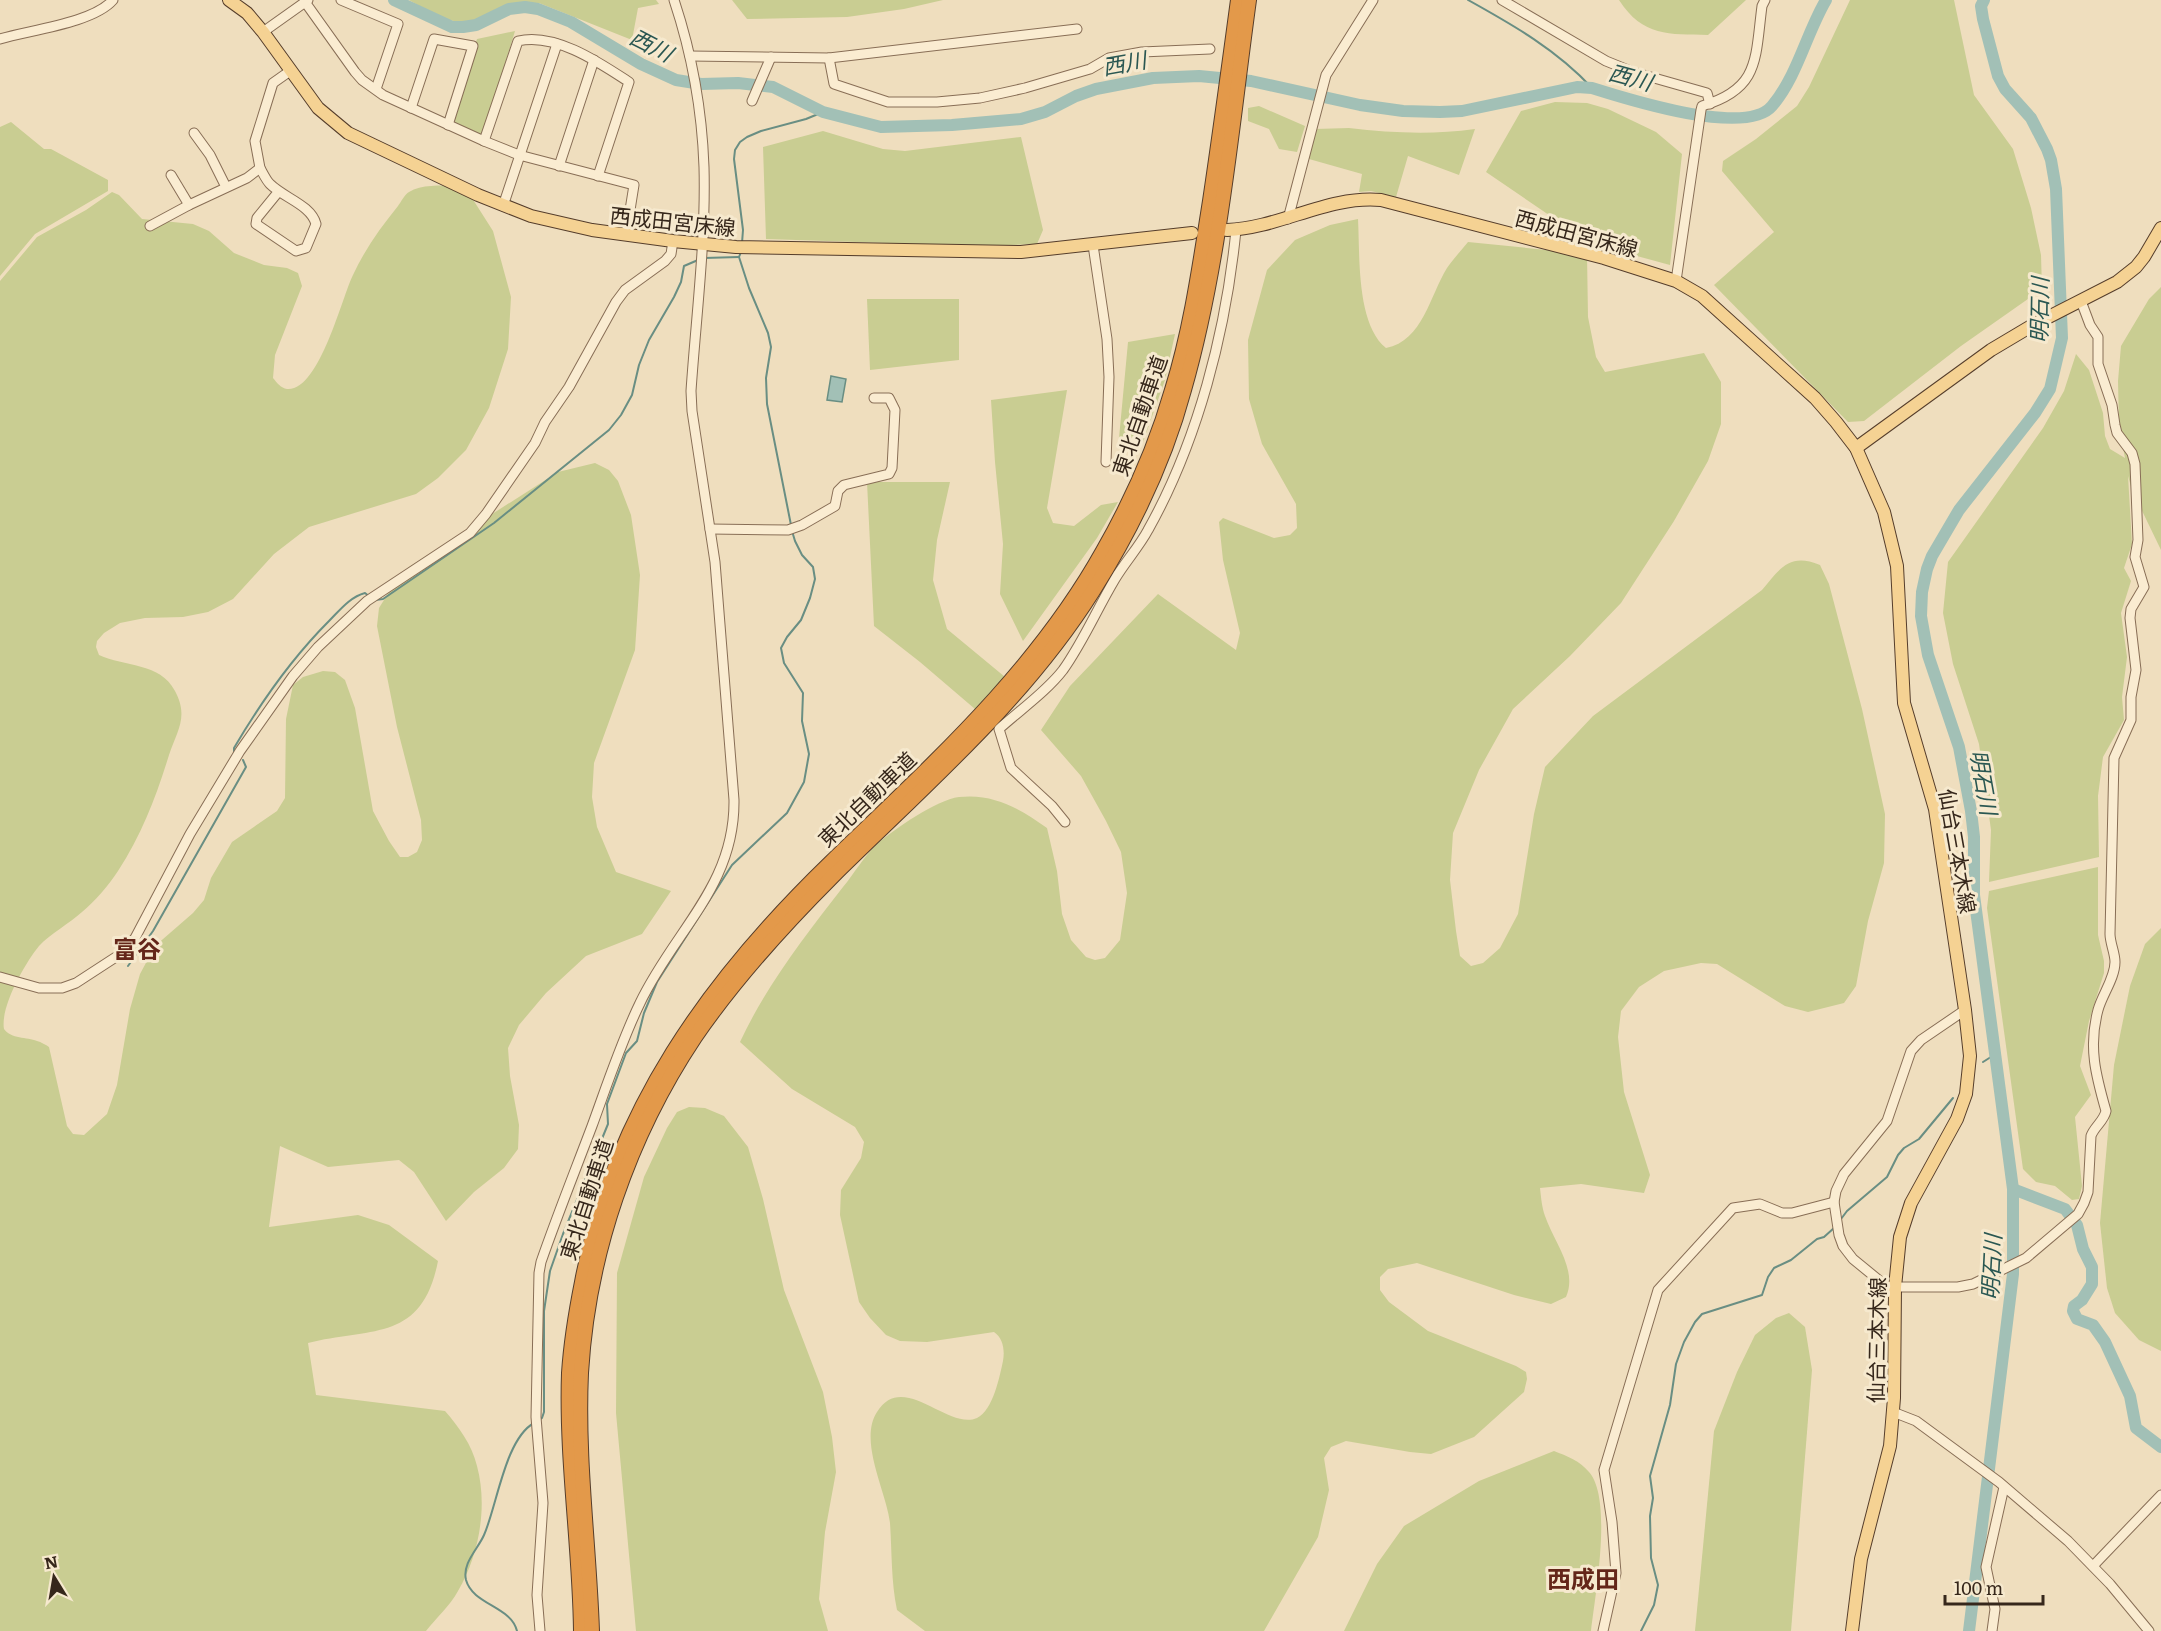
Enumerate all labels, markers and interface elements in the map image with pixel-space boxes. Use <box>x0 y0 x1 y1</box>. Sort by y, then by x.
water label: 西川 <box>625 19 681 70</box>
water label: 西川 <box>1099 42 1150 82</box>
water label: 西川 <box>1605 54 1658 98</box>
street label: 西成田宮床線 <box>609 198 737 242</box>
street label: 西成田宮床線 <box>1512 201 1642 263</box>
water label: 明石川 <box>2021 275 2055 343</box>
street label: 東北自動車道 <box>1103 350 1173 480</box>
street label: 東北自動車道 <box>810 743 922 853</box>
water label: 明石川 <box>1963 747 2007 819</box>
street label: 仙台三本木線 <box>1933 786 1985 916</box>
district label: 富谷 <box>113 930 161 965</box>
street label: 東北自動車道 <box>551 1134 619 1264</box>
water label: 明石川 <box>1972 1231 2008 1301</box>
street label: 仙台三本木線 <box>1858 1277 1892 1403</box>
north arrow <box>24 1547 84 1607</box>
text: N <box>42 1548 60 1574</box>
district label: 西成田 <box>1547 1560 1619 1595</box>
scale bar <box>1945 1568 2042 1606</box>
text: 100 m <box>1954 1574 2003 1601</box>

